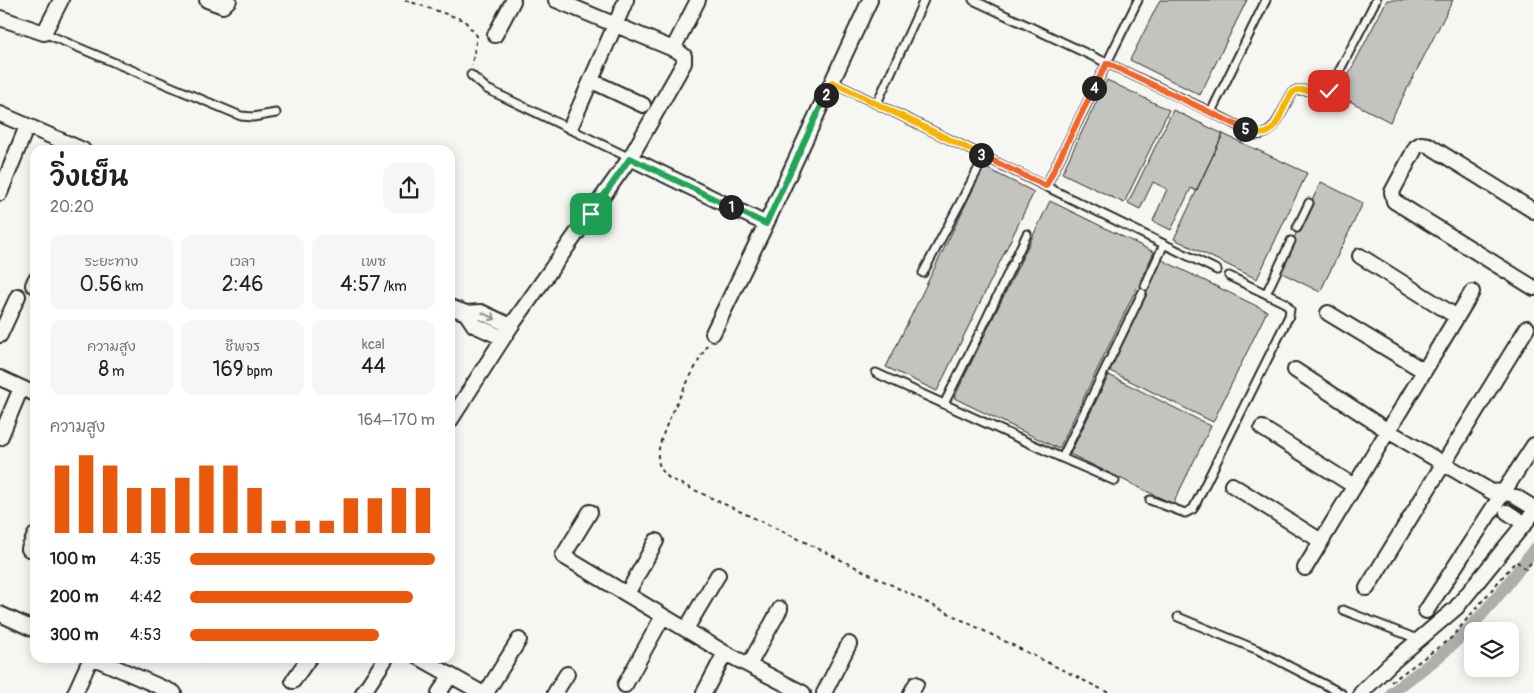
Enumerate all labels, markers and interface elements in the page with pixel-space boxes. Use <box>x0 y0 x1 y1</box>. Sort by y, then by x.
pin <box>1308 70 1350 112</box>
pin: 4 <box>1082 76 1106 100</box>
icon: check <box>1315 77 1343 105</box>
text: 4 <box>1090 80 1099 97</box>
pin: 2 <box>814 82 838 108</box>
text: 2 <box>823 87 830 104</box>
pin: 5 <box>1232 116 1258 142</box>
text: 5 <box>1242 121 1249 138</box>
pin: 3 <box>968 142 994 168</box>
text: 3 <box>978 147 985 164</box>
text: วิ่งเย็น <box>50 160 128 195</box>
button: share <box>383 162 435 214</box>
pin <box>570 193 612 235</box>
pin: 1 <box>718 194 744 220</box>
text: 20:20 <box>50 197 94 217</box>
text: 1 <box>729 199 734 216</box>
icon: arrive <box>577 200 605 228</box>
text: ระยะทาง <box>85 253 138 270</box>
text: เวลา <box>230 253 255 270</box>
text: เพซ <box>361 253 386 270</box>
text: 0.56 <box>80 271 122 298</box>
text: 2:46 <box>222 271 263 298</box>
text: 4:57 <box>340 271 380 298</box>
text: km <box>122 278 143 295</box>
text: /km <box>380 278 407 295</box>
one-way arrow <box>481 311 496 321</box>
text: kcal <box>362 336 385 353</box>
text: ความสูง <box>87 338 136 355</box>
text: ชีพจร <box>225 338 260 355</box>
text: 44 <box>361 353 386 380</box>
text: 8 <box>98 356 109 383</box>
text: 169 <box>212 356 244 383</box>
text: m <box>109 363 125 380</box>
text: bpm <box>244 363 273 380</box>
text: 164–170 m <box>357 410 435 430</box>
text: ความสูง <box>50 417 105 437</box>
text: 100 m <box>50 549 96 569</box>
text: 4:35 <box>130 549 161 569</box>
text: 200 m <box>50 587 98 607</box>
text: 4:42 <box>130 587 162 607</box>
map controls <box>1464 622 1519 677</box>
button: layers <box>1464 622 1519 677</box>
text: 300 m <box>50 625 98 645</box>
text: 4:53 <box>130 625 161 645</box>

